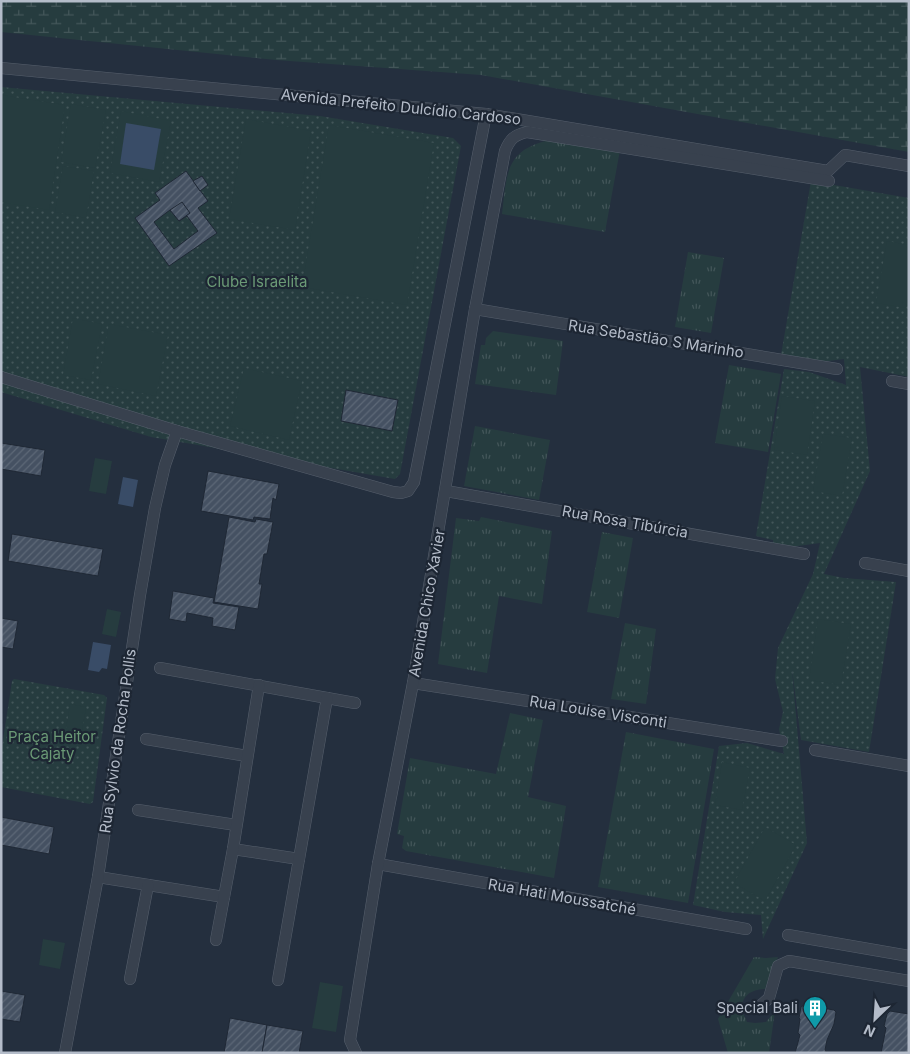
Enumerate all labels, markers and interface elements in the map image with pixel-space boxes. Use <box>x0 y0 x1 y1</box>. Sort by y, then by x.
street label: Avenida Prefeito Dulcídio Cardoso <box>280 84 522 129</box>
park label: Clube Israelita <box>206 272 308 291</box>
street label: Rua Sebastião S Marinho <box>567 315 745 362</box>
street label: Rua Rosa Tibúrcia <box>561 501 690 542</box>
street label: Avenida Chico Xavier <box>404 527 449 678</box>
street label: Rua Sylvio da Rocha Pollis <box>95 647 140 834</box>
street label: Rua Louise Visconti <box>528 691 668 732</box>
park label: Praça Heitor Cajaty <box>8 727 96 763</box>
street label: Rua Hati Moussatché <box>487 874 638 919</box>
north arrow <box>850 994 900 1044</box>
building icon: Special Bali <box>802 995 828 1029</box>
place label: Special Bali <box>716 998 798 1017</box>
text: N <box>861 1021 878 1041</box>

